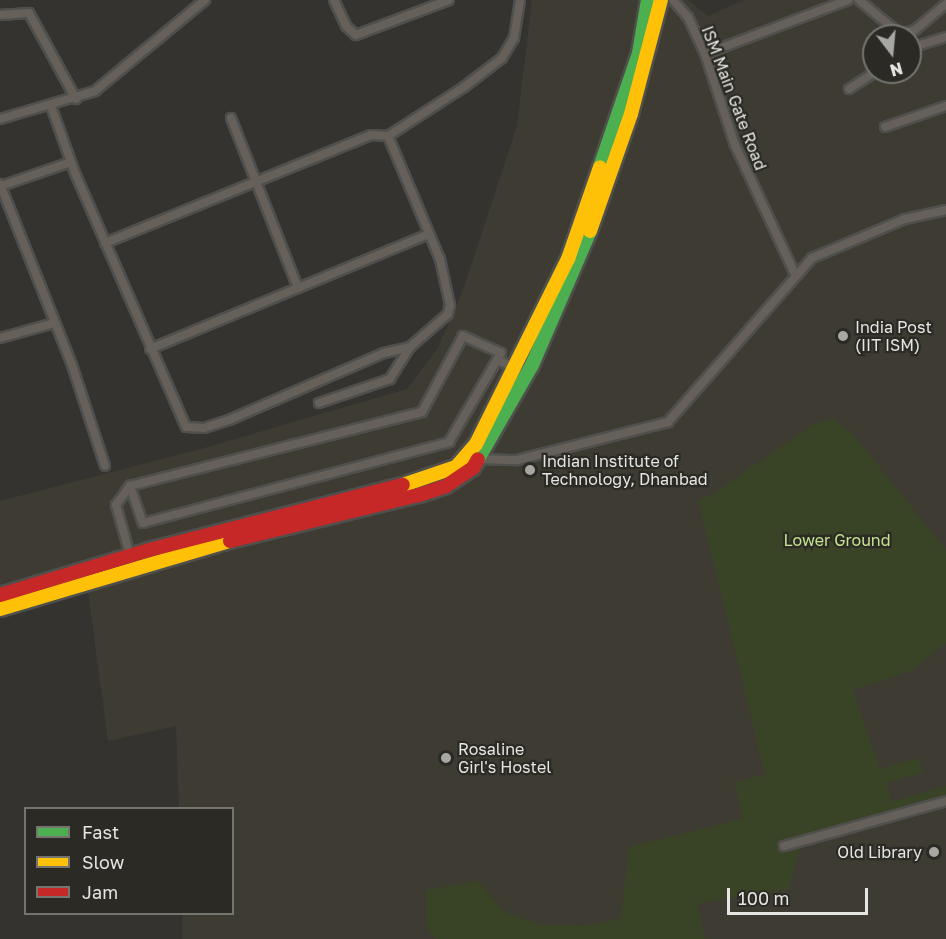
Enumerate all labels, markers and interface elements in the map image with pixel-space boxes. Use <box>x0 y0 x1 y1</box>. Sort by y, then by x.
street label: ISM Main Gate Road <box>698 23 770 173</box>
north arrow <box>862 24 922 84</box>
text: N <box>888 58 905 81</box>
place label: India Post (IIT ISM) <box>855 317 932 355</box>
marker: India Post (IIT ISM) <box>836 329 850 343</box>
place label: Indian Institute of Technology, Dhanbad <box>542 451 708 489</box>
marker: Indian Institute of Technology, Dhanbad <box>523 463 537 477</box>
park label: Lower Ground <box>783 530 891 550</box>
place label: Rosaline Girl's Hostel <box>458 739 551 777</box>
marker: Rosaline Girl's Hostel <box>439 751 453 765</box>
legend <box>24 807 234 915</box>
text: Fast <box>82 821 119 843</box>
place label: Old Library <box>837 842 922 862</box>
marker: Old Library <box>927 845 941 859</box>
text: Slow <box>82 851 124 873</box>
scale bar <box>730 876 871 914</box>
text: Jam <box>82 881 118 903</box>
text: 100 m <box>738 887 789 909</box>

